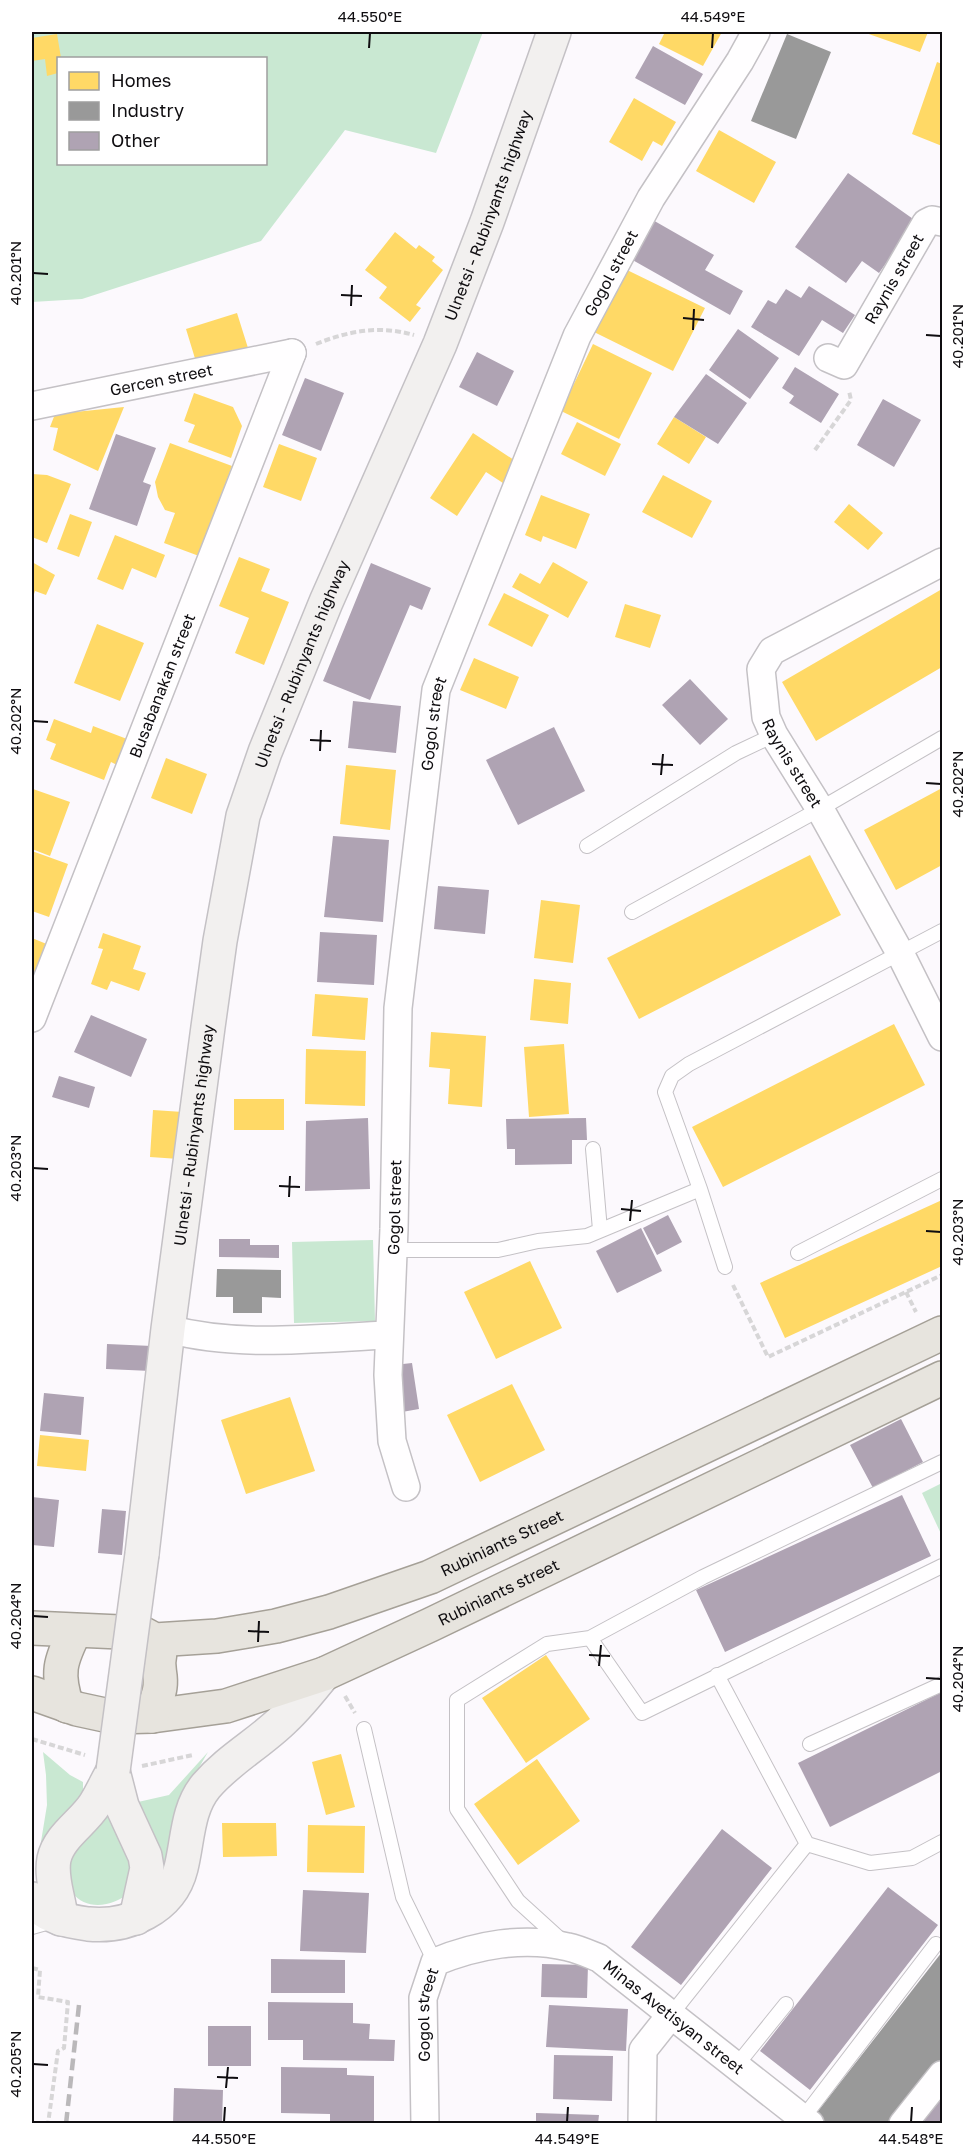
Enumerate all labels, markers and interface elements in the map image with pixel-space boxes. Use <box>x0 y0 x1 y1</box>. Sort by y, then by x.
text: 44.550°E <box>338 7 402 25</box>
text: 44.549°E <box>681 7 745 25</box>
legend <box>57 57 267 165</box>
text: Homes <box>111 69 171 91</box>
text: Industry <box>111 99 184 121</box>
street label: Ulnetsi - Rubinyants highway <box>440 107 536 324</box>
text: Other <box>111 129 160 151</box>
street label: Gogol street <box>579 226 642 320</box>
street label: Raynis street <box>860 230 928 328</box>
text: 40.201°N <box>6 241 24 305</box>
text: 40.201°N <box>948 304 966 368</box>
street label: Gercen street <box>108 359 215 400</box>
street label: Ulnetsi - Rubinyants highway <box>250 557 353 771</box>
street label: Busabanakan street <box>125 610 199 761</box>
street label: Gogol street <box>416 673 451 772</box>
text: 40.202°N <box>6 688 24 754</box>
street label: Raynis street <box>758 715 827 811</box>
text: 40.202°N <box>948 751 966 817</box>
street label: Ulnetsi - Rubinyants highway <box>169 1023 218 1247</box>
text: 40.203°N <box>6 1135 24 1201</box>
street label: Gogol street <box>383 1159 405 1255</box>
text: 40.203°N <box>948 1199 966 1265</box>
street label: Rubiniants Street <box>437 1505 566 1581</box>
street label: Rubiniants street <box>434 1554 562 1630</box>
text: 40.204°N <box>6 1583 24 1649</box>
text: 40.204°N <box>948 1646 966 1712</box>
street label: Minas Avetisyan street <box>599 1955 748 2078</box>
street label: Gogol street <box>413 1965 443 2062</box>
text: 40.205°N <box>6 2031 24 2097</box>
text: 44.550°E <box>192 2129 256 2147</box>
text: 44.549°E <box>535 2129 599 2147</box>
text: 44.548°E <box>879 2129 943 2147</box>

